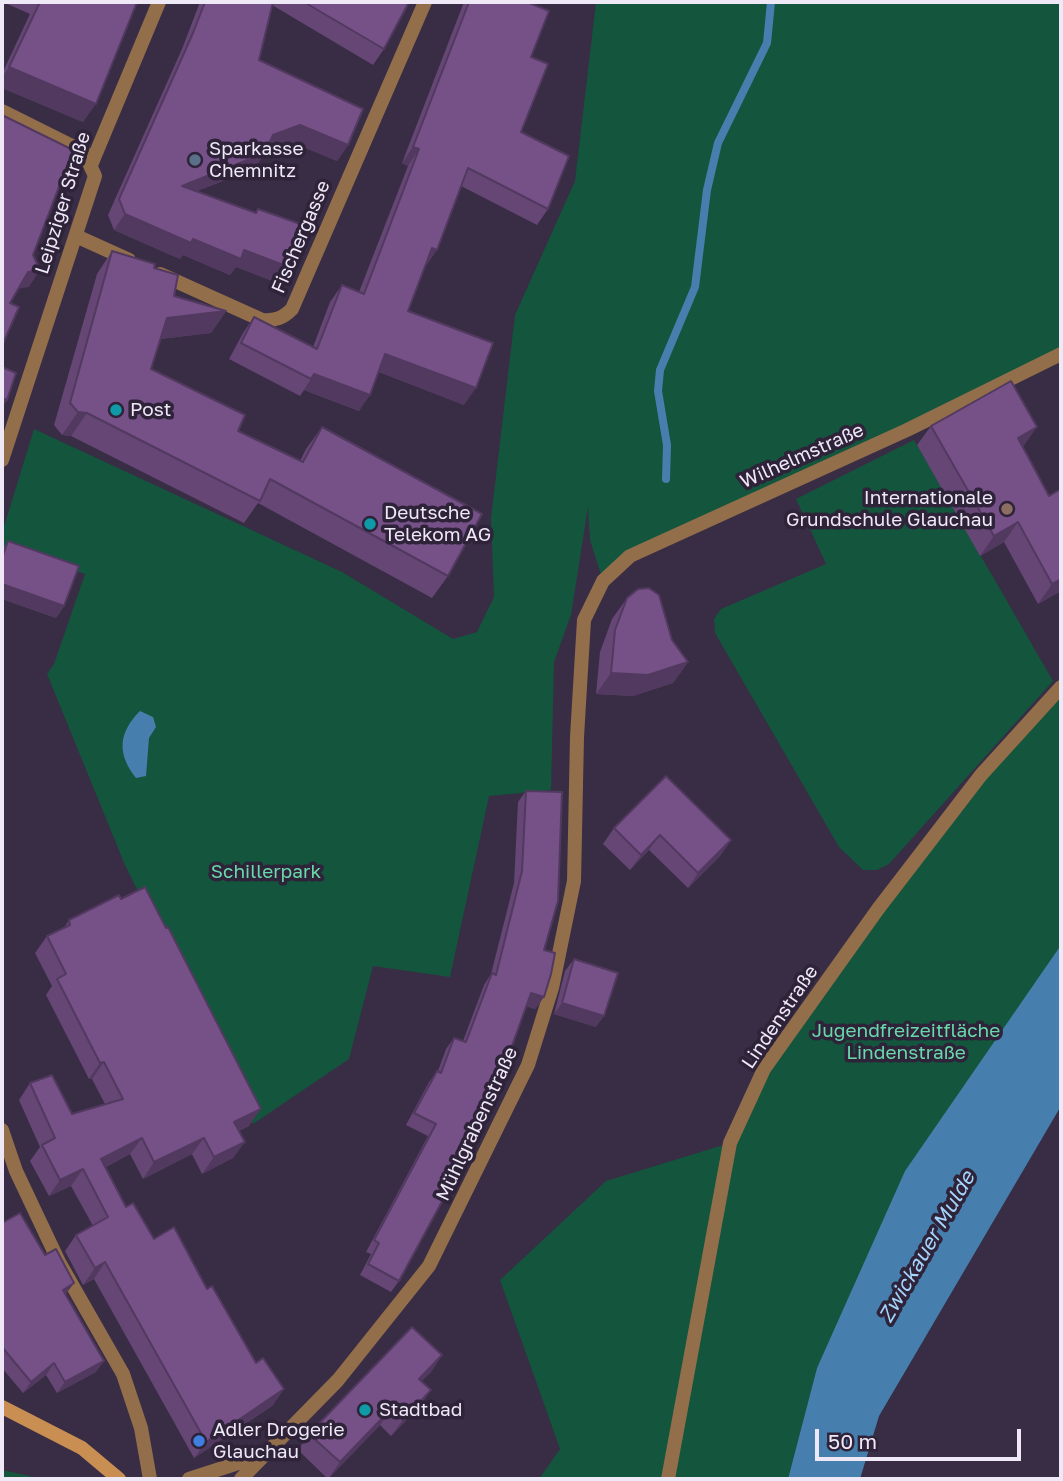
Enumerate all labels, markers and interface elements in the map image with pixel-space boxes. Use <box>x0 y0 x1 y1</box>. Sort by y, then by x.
street label: Leipziger Straße <box>31 129 95 277</box>
place label: Sparkasse Chemnitz <box>209 138 303 182</box>
marker: Sparkasse Chemnitz <box>187 152 203 168</box>
street label: Fischergasse <box>267 177 335 297</box>
place label: Post <box>130 399 171 421</box>
marker: Post <box>108 402 124 418</box>
street label: Wilhelmstraße <box>737 419 867 493</box>
place label: Internationale Grundschule Glauchau <box>786 487 993 531</box>
marker: Internationale Grundschule Glauchau <box>999 501 1015 517</box>
place label: Deutsche Telekom AG <box>384 502 491 546</box>
marker: Deutsche Telekom AG <box>362 516 378 532</box>
park label: Schillerpark <box>211 861 321 883</box>
street label: Lindenstraße <box>737 961 823 1073</box>
park label: Jugendfreizeitfläche Lindenstraße <box>812 1020 1000 1064</box>
street label: Mühlgrabenstraße <box>431 1043 523 1205</box>
water label: Zwickauer Mulde <box>873 1167 981 1327</box>
place label: Stadtbad <box>379 1399 463 1421</box>
marker: Stadtbad <box>357 1402 373 1418</box>
scale bar <box>818 1414 1024 1458</box>
place label: Adler Drogerie Glauchau <box>213 1419 344 1463</box>
text: 50 m <box>828 1428 877 1454</box>
marker: Adler Drogerie Glauchau <box>191 1433 207 1449</box>

